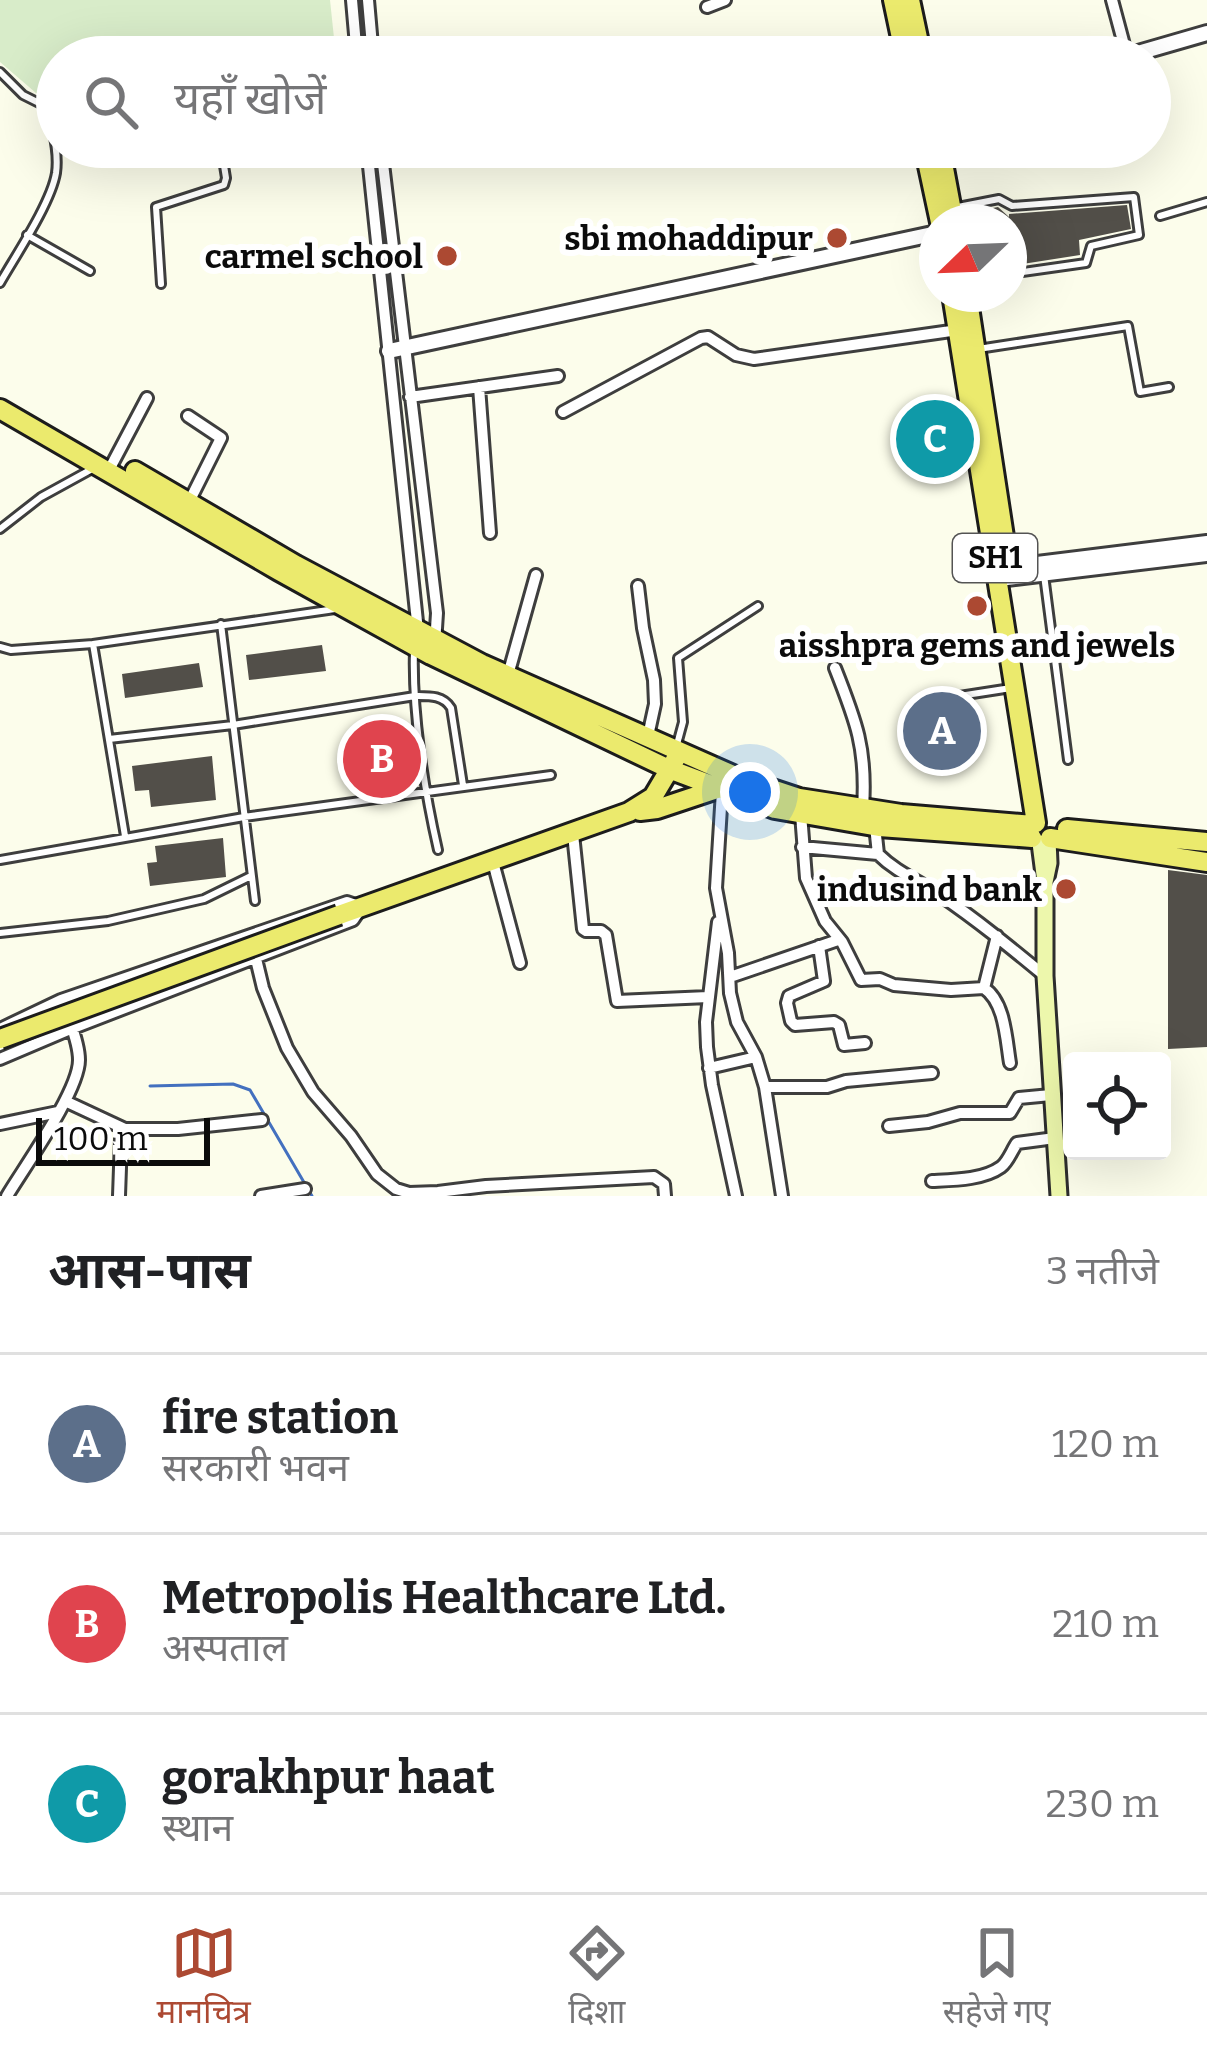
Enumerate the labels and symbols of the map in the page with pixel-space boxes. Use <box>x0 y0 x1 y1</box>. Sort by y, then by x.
north arrow <box>919 204 1027 312</box>
place label: sbi mohaddipur <box>564 219 813 259</box>
marker: sbi mohaddipur <box>824 225 850 251</box>
place label: carmel school <box>205 237 423 277</box>
marker: carmel school <box>434 243 460 269</box>
pin: C <box>896 394 974 484</box>
road number: SH1 <box>953 534 1037 582</box>
marker: aisshpra gems and jewels <box>964 593 990 619</box>
place label: aisshpra gems and jewels <box>779 626 1175 666</box>
pin: A <box>903 686 981 776</box>
pin: B <box>343 714 421 804</box>
your location <box>720 762 780 822</box>
place label: indusind bank <box>817 870 1042 910</box>
marker: indusind bank <box>1053 876 1079 902</box>
scale bar <box>36 1112 210 1165</box>

